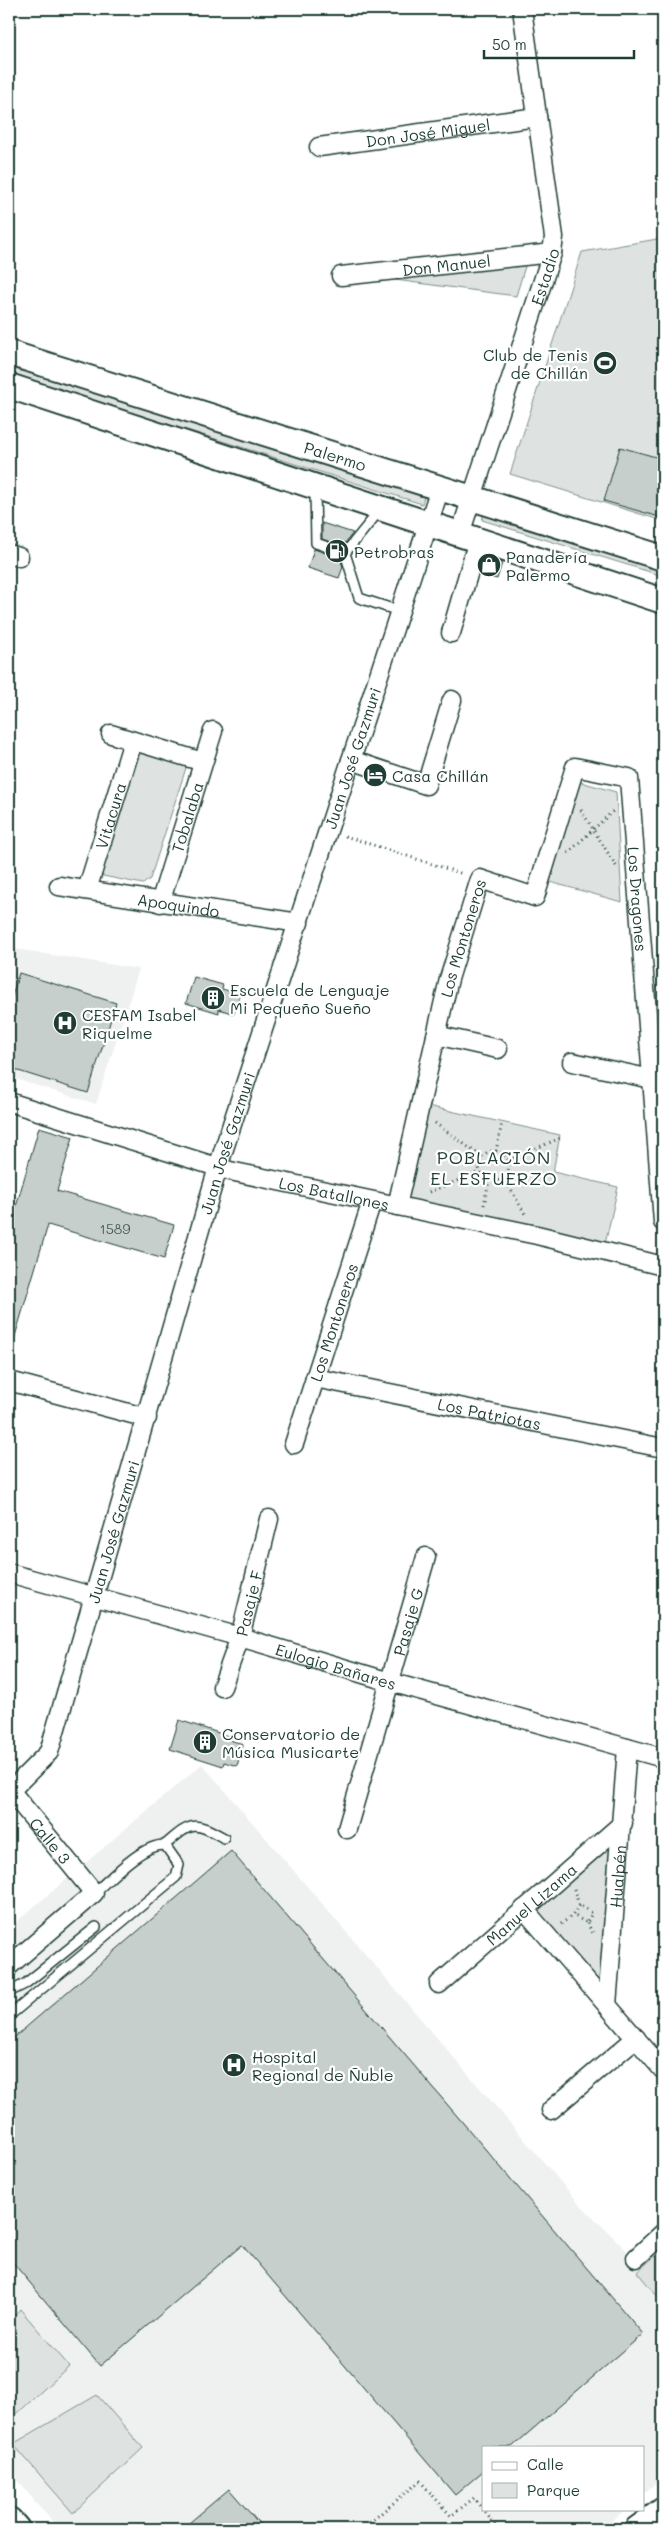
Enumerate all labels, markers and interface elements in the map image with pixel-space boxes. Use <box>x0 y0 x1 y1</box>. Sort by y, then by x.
scale bar <box>484 28 634 60</box>
text: 50 m <box>492 34 527 54</box>
street label: Don José Miguel <box>364 113 491 151</box>
street label: Estadio <box>525 245 563 308</box>
street label: Don Manuel <box>401 249 492 280</box>
place label: Club de Tenis de Chillán <box>483 344 588 383</box>
sports icon: Club de Tenis de Chillán <box>592 350 618 376</box>
street label: Palermo <box>302 436 369 475</box>
fuel station icon: Petrobras <box>324 538 350 564</box>
place label: Petrobras <box>354 541 434 562</box>
place label: Panadería Palermo <box>506 546 588 585</box>
shop icon: Panadería Palermo <box>476 552 502 578</box>
street label: Juan José Gazmuri <box>319 684 385 831</box>
hotel icon: Casa Chillán <box>362 762 388 788</box>
place label: Casa Chillán <box>392 765 488 786</box>
street label: Tobalaba <box>166 779 207 855</box>
street label: Vitacura <box>90 780 130 851</box>
street label: Los Dragones <box>624 846 653 952</box>
street label: Los Montoneros <box>435 876 490 999</box>
street label: Apoquindo <box>136 888 221 921</box>
place label: Escuela de Lenguaje Mi Pequeño Sueño <box>230 979 390 1018</box>
building icon: Escuela de Lenguaje Mi Pequeño Sueño <box>200 985 226 1011</box>
place label: CESFAM Isabel Riquelme <box>82 1004 197 1043</box>
hospital icon: CESFAM Isabel Riquelme <box>52 1010 78 1036</box>
street label: Juan José Gazmuri <box>194 1069 259 1216</box>
district label: POBLACIÓN EL ESFUERZO <box>430 1145 558 1190</box>
street label: Los Batallones <box>277 1171 391 1214</box>
house number: 1589 <box>99 1219 131 1238</box>
street label: Los Montoneros <box>304 1261 362 1384</box>
street label: Los Patriotas <box>436 1392 543 1434</box>
street label: Juan José Gazmuri <box>82 1458 143 1606</box>
street label: Pasaje F <box>230 1568 267 1638</box>
street label: Pasaje G <box>387 1585 427 1658</box>
street label: Eulogio Bañares <box>273 1638 399 1694</box>
place label: Conservatorio de Música Musicarte <box>222 1723 360 1762</box>
building icon: Conservatorio de Música Musicarte <box>192 1729 218 1755</box>
street label: Calle 3 <box>26 1813 76 1868</box>
street label: Hualpén <box>604 1844 630 1909</box>
street label: Manuel Lizama <box>481 1858 581 1949</box>
place label: Hospital Regional de Ñuble <box>252 2046 394 2085</box>
hospital icon: Hospital Regional de Ñuble <box>221 2052 247 2078</box>
legend <box>482 2446 644 2510</box>
text: Calle <box>527 2454 564 2474</box>
text: Parque <box>527 2480 580 2500</box>

